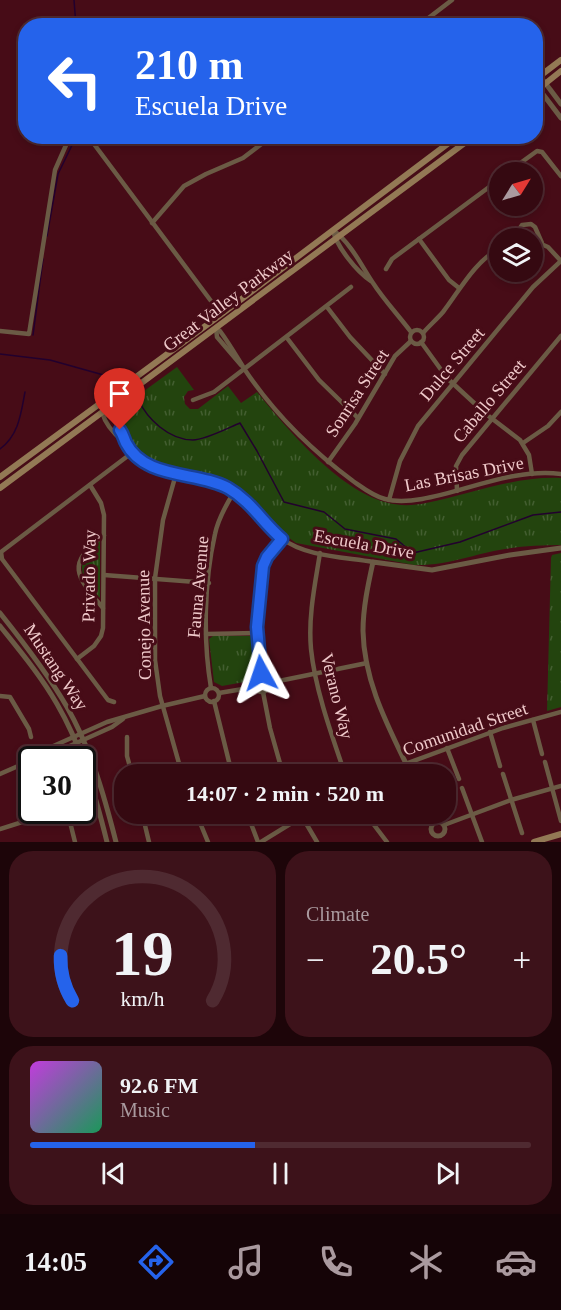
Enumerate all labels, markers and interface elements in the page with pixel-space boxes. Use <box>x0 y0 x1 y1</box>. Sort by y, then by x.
icon: left <box>36 42 114 120</box>
text: 210 m <box>135 42 244 88</box>
text: Escuela Drive <box>135 91 287 121</box>
north arrow <box>489 162 543 216</box>
map controls <box>489 162 543 282</box>
button: layers <box>489 228 543 282</box>
street label: Great Valley Parkway <box>159 245 297 355</box>
street label: Dulce Street <box>416 323 488 405</box>
street label: Sonrisa Street <box>321 345 393 441</box>
street label: Caballo Street <box>448 355 530 447</box>
pin <box>94 368 145 430</box>
icon: arrive <box>103 377 136 410</box>
street label: Las Brisas Drive <box>403 453 525 495</box>
street label: Escuela Drive <box>312 525 416 563</box>
street label: Privado Way <box>78 529 100 623</box>
street label: Fauna Avenue <box>184 535 212 639</box>
street label: Conejo Avenue <box>133 570 155 680</box>
street label: Mustang Way <box>20 620 92 714</box>
position arrow <box>229 641 293 705</box>
street label: Verano Way <box>317 651 357 741</box>
street label: Comunidad Street <box>400 698 530 760</box>
speed limit sign: 30 <box>18 746 96 824</box>
text: 14:07 · 2 min · 520 m <box>186 781 384 806</box>
text: Climate <box>306 903 369 925</box>
text: 19 <box>111 919 174 988</box>
text: 20.5° <box>370 934 467 984</box>
text: − <box>306 942 325 978</box>
text: + <box>512 942 531 978</box>
text: km/h <box>120 987 165 1011</box>
text: 92.6 FM <box>120 1073 198 1098</box>
text: Music <box>120 1099 170 1121</box>
icon: previous <box>97 1157 130 1190</box>
icon: pause <box>264 1157 297 1190</box>
icon: next <box>431 1157 464 1190</box>
icon: directions <box>135 1241 177 1283</box>
icon: music <box>225 1241 267 1283</box>
icon: phone <box>315 1241 357 1283</box>
icon: climate <box>405 1241 447 1283</box>
icon: car <box>495 1241 537 1283</box>
text: 14:05 <box>24 1247 87 1277</box>

